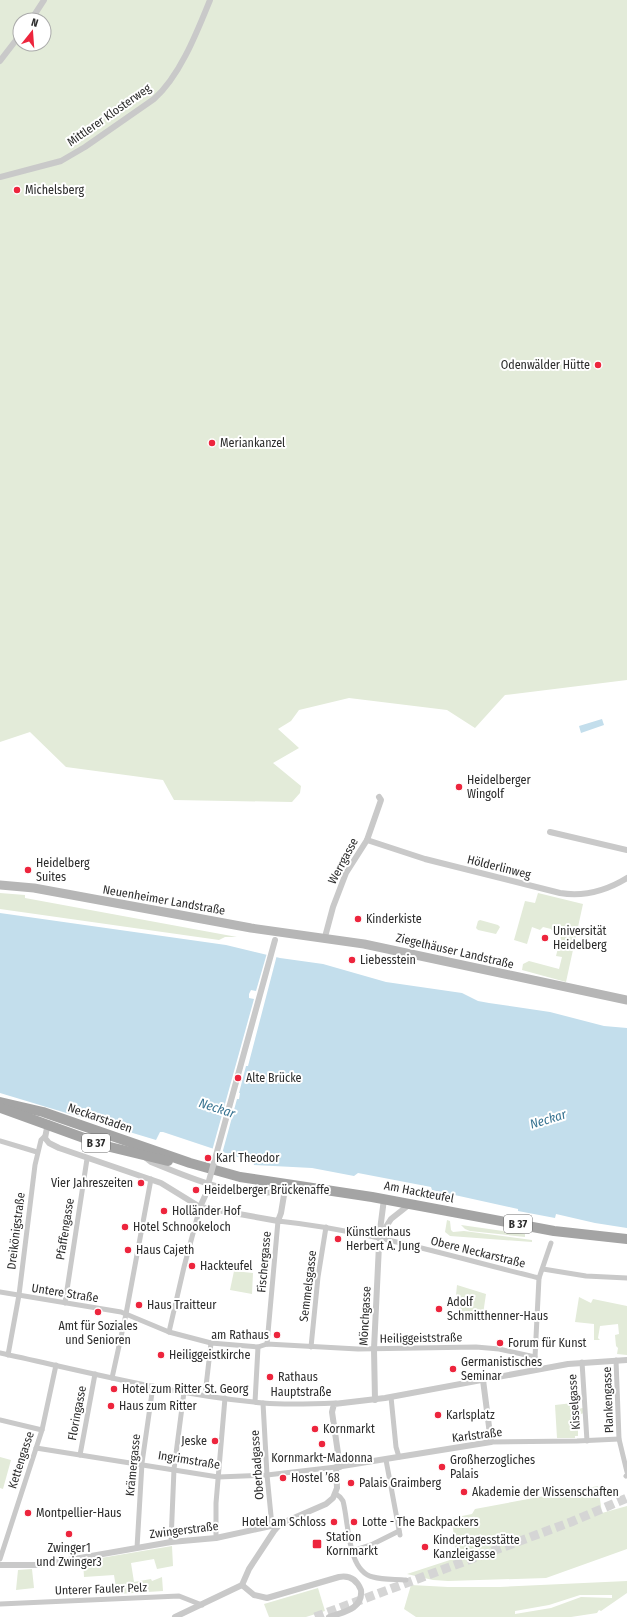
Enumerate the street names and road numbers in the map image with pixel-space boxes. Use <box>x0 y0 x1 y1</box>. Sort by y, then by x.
street label: Mittlerer Klosterweg <box>64 81 154 149</box>
street label: Werrgasse <box>325 835 361 886</box>
street label: Hölderlinweg <box>466 852 533 882</box>
street label: Neuenheimer Landstraße <box>102 882 226 918</box>
street label: Ziegelhäuser Landstraße <box>395 931 515 971</box>
street label: Neckarstaden <box>66 1100 134 1136</box>
road number: B 37 <box>82 1134 110 1152</box>
street label: Am Hackteufel <box>383 1178 455 1206</box>
street label: Dreikönigstraße <box>4 1192 28 1270</box>
street label: Pfaffengasse <box>53 1197 77 1261</box>
road number: B 37 <box>504 1215 532 1233</box>
street label: Fischergasse <box>254 1231 274 1293</box>
street label: Obere Neckarstraße <box>429 1233 527 1271</box>
street label: Semmelsgasse <box>297 1249 319 1322</box>
street label: Untere Straße <box>31 1281 100 1305</box>
street label: Mönchgasse <box>356 1286 374 1346</box>
street label: Heiliggeiststraße <box>380 1330 462 1346</box>
street label: Plankengasse <box>600 1366 616 1433</box>
street label: Kisselgasse <box>565 1374 583 1430</box>
street label: Floringasse <box>65 1384 89 1442</box>
street label: Hauptstraße <box>271 1385 331 1399</box>
street label: Karlstraße <box>451 1425 503 1445</box>
street label: Kettengasse <box>5 1430 37 1490</box>
street label: Oberbadgasse <box>248 1430 266 1500</box>
street label: Krämergasse <box>123 1433 143 1497</box>
street label: Ingrimstraße <box>157 1448 221 1472</box>
street label: Zwingerstraße <box>149 1519 219 1541</box>
street label: Unterer Fauler Pelz <box>55 1580 148 1598</box>

